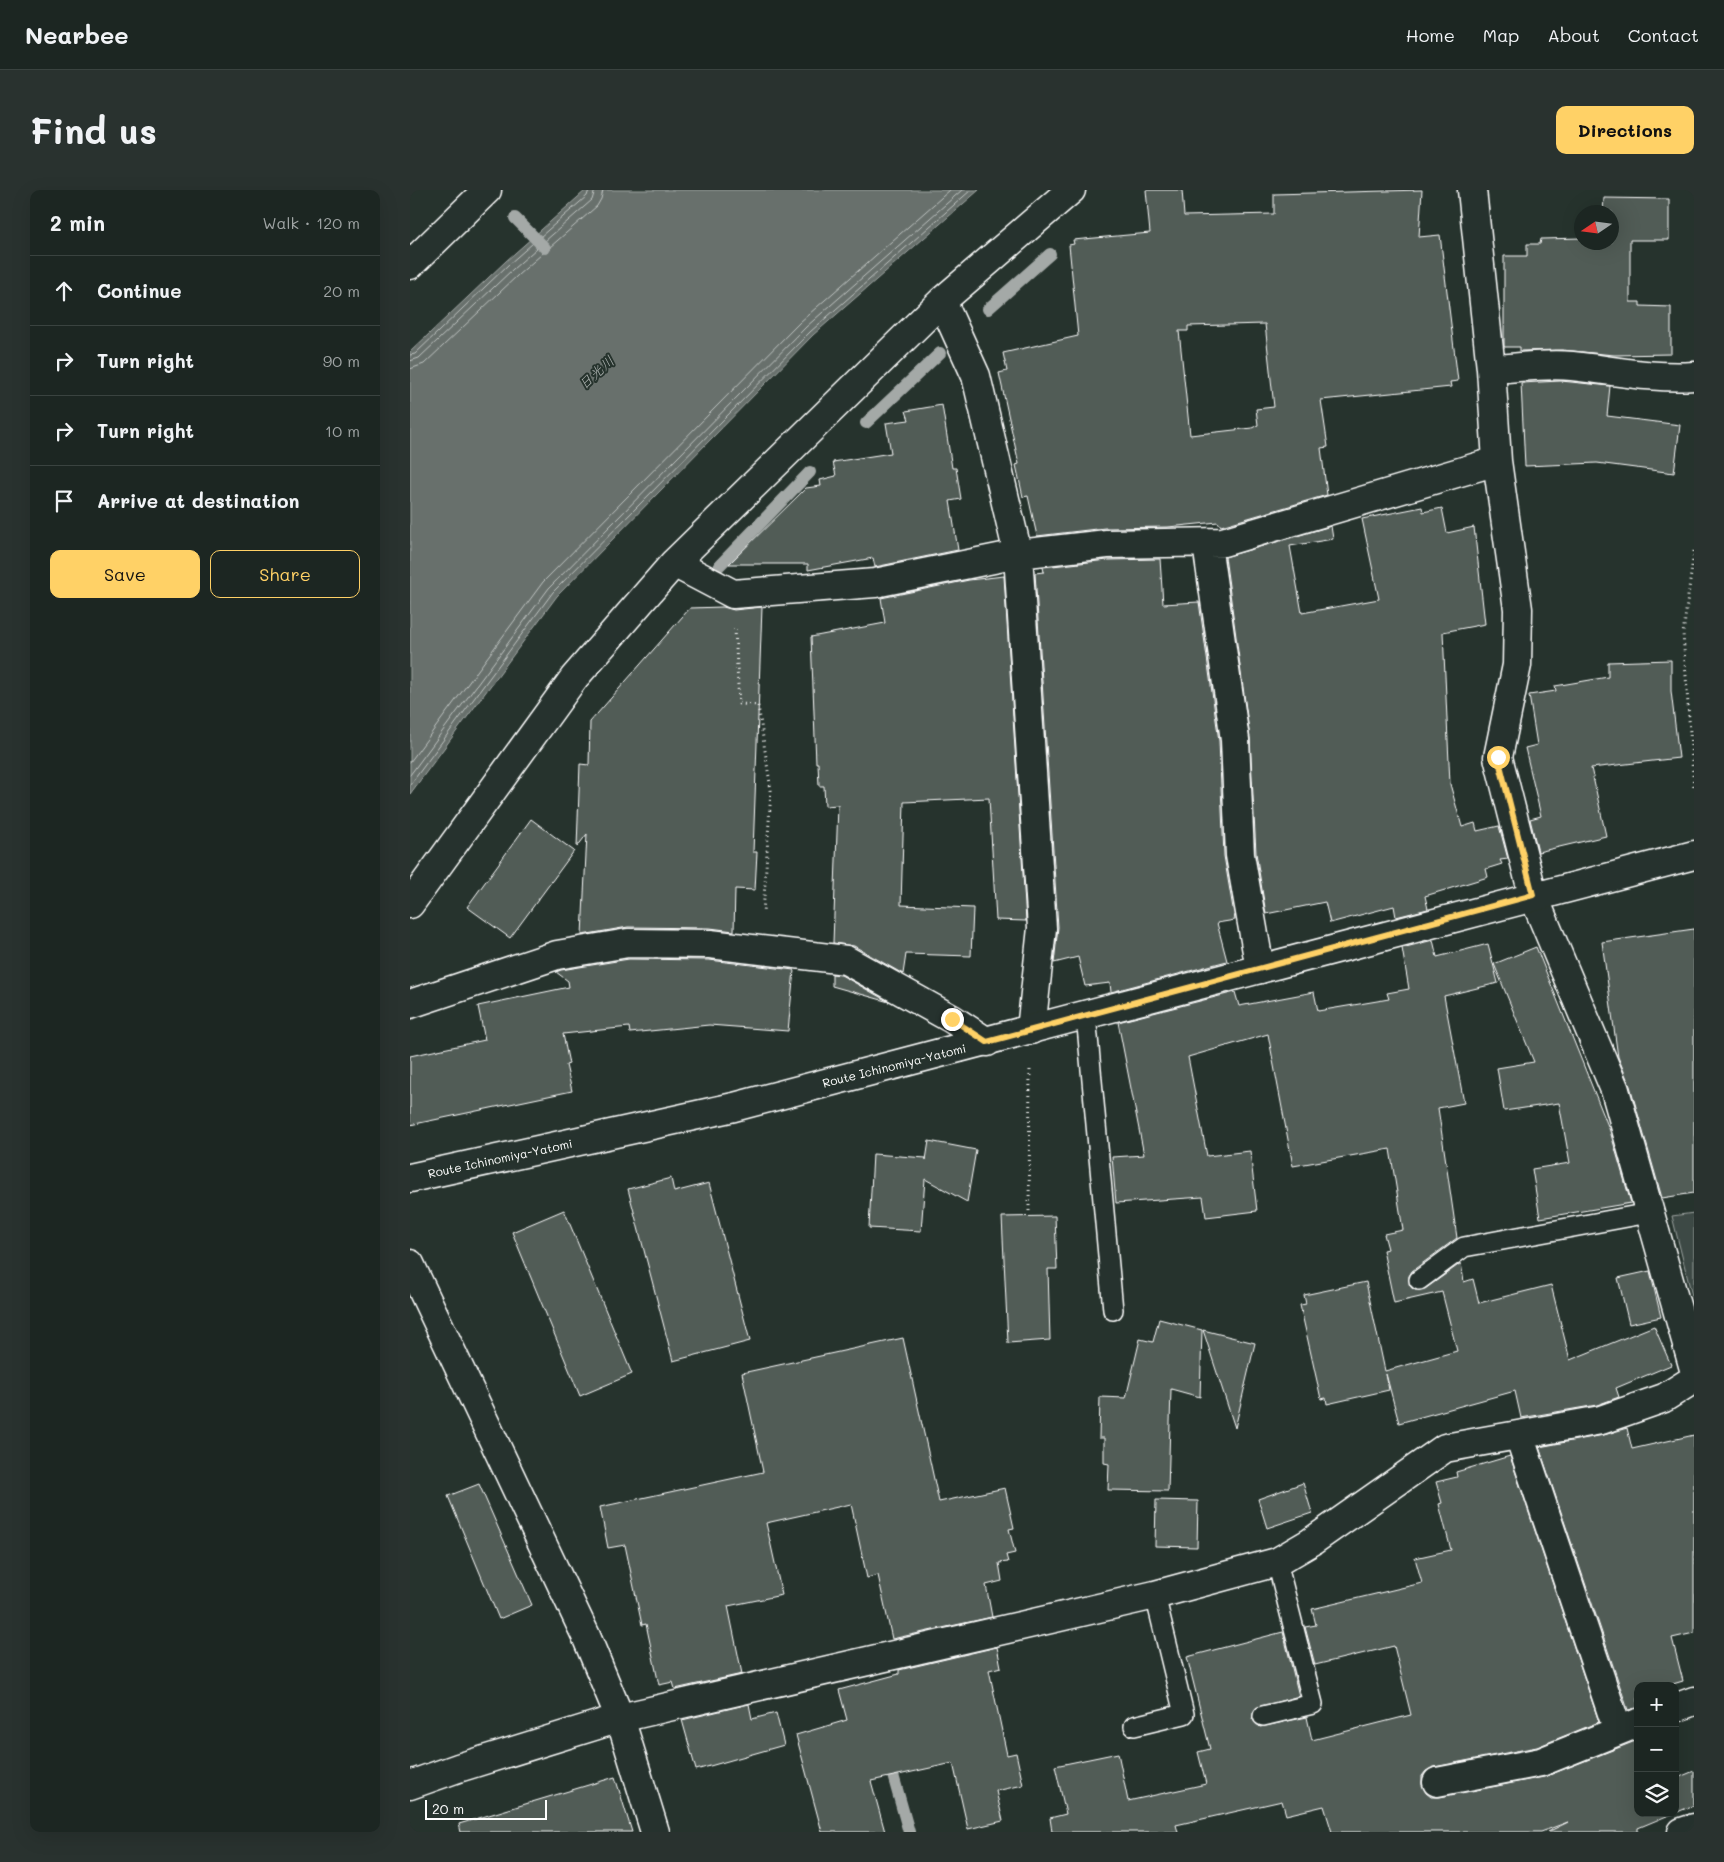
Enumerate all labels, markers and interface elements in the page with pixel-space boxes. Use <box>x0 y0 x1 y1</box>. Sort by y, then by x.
text: Nearbee <box>25 19 129 50</box>
text: Home <box>1406 23 1455 47</box>
text: Map <box>1483 23 1519 47</box>
text: About <box>1547 23 1600 47</box>
text: Contact <box>1628 23 1699 47</box>
button: Directions <box>1556 106 1694 154</box>
text: Find us <box>30 107 157 153</box>
north arrow <box>1574 205 1619 250</box>
text: 2 min <box>50 209 105 236</box>
text: Walk · 120 m <box>262 212 360 233</box>
icon: ahead <box>50 277 78 305</box>
text: Continue <box>97 278 182 303</box>
text: 20 m <box>323 280 360 301</box>
icon: right <box>50 347 78 375</box>
text: Turn right <box>97 348 194 373</box>
text: 90 m <box>323 350 360 371</box>
water label: 日光川 <box>574 351 618 393</box>
icon: right <box>50 417 78 445</box>
text: Turn right <box>97 418 194 443</box>
text: 10 m <box>325 420 360 441</box>
icon: arrive <box>50 487 78 515</box>
text: Arrive at destination <box>97 488 300 513</box>
button: Save <box>50 550 200 598</box>
button: Share <box>210 550 360 598</box>
route start <box>1487 746 1510 769</box>
route end <box>941 1008 964 1031</box>
street label: Route Ichinomiya-Yatomi <box>821 1039 967 1091</box>
street label: Route Ichinomiya-Yatomi <box>426 1135 574 1181</box>
map controls <box>1634 1682 1679 1817</box>
button: + <box>1634 1682 1679 1727</box>
button: − <box>1634 1727 1679 1772</box>
button: layers <box>1634 1772 1679 1817</box>
scale bar <box>425 1797 548 1820</box>
text: 20 m <box>432 1799 464 1818</box>

